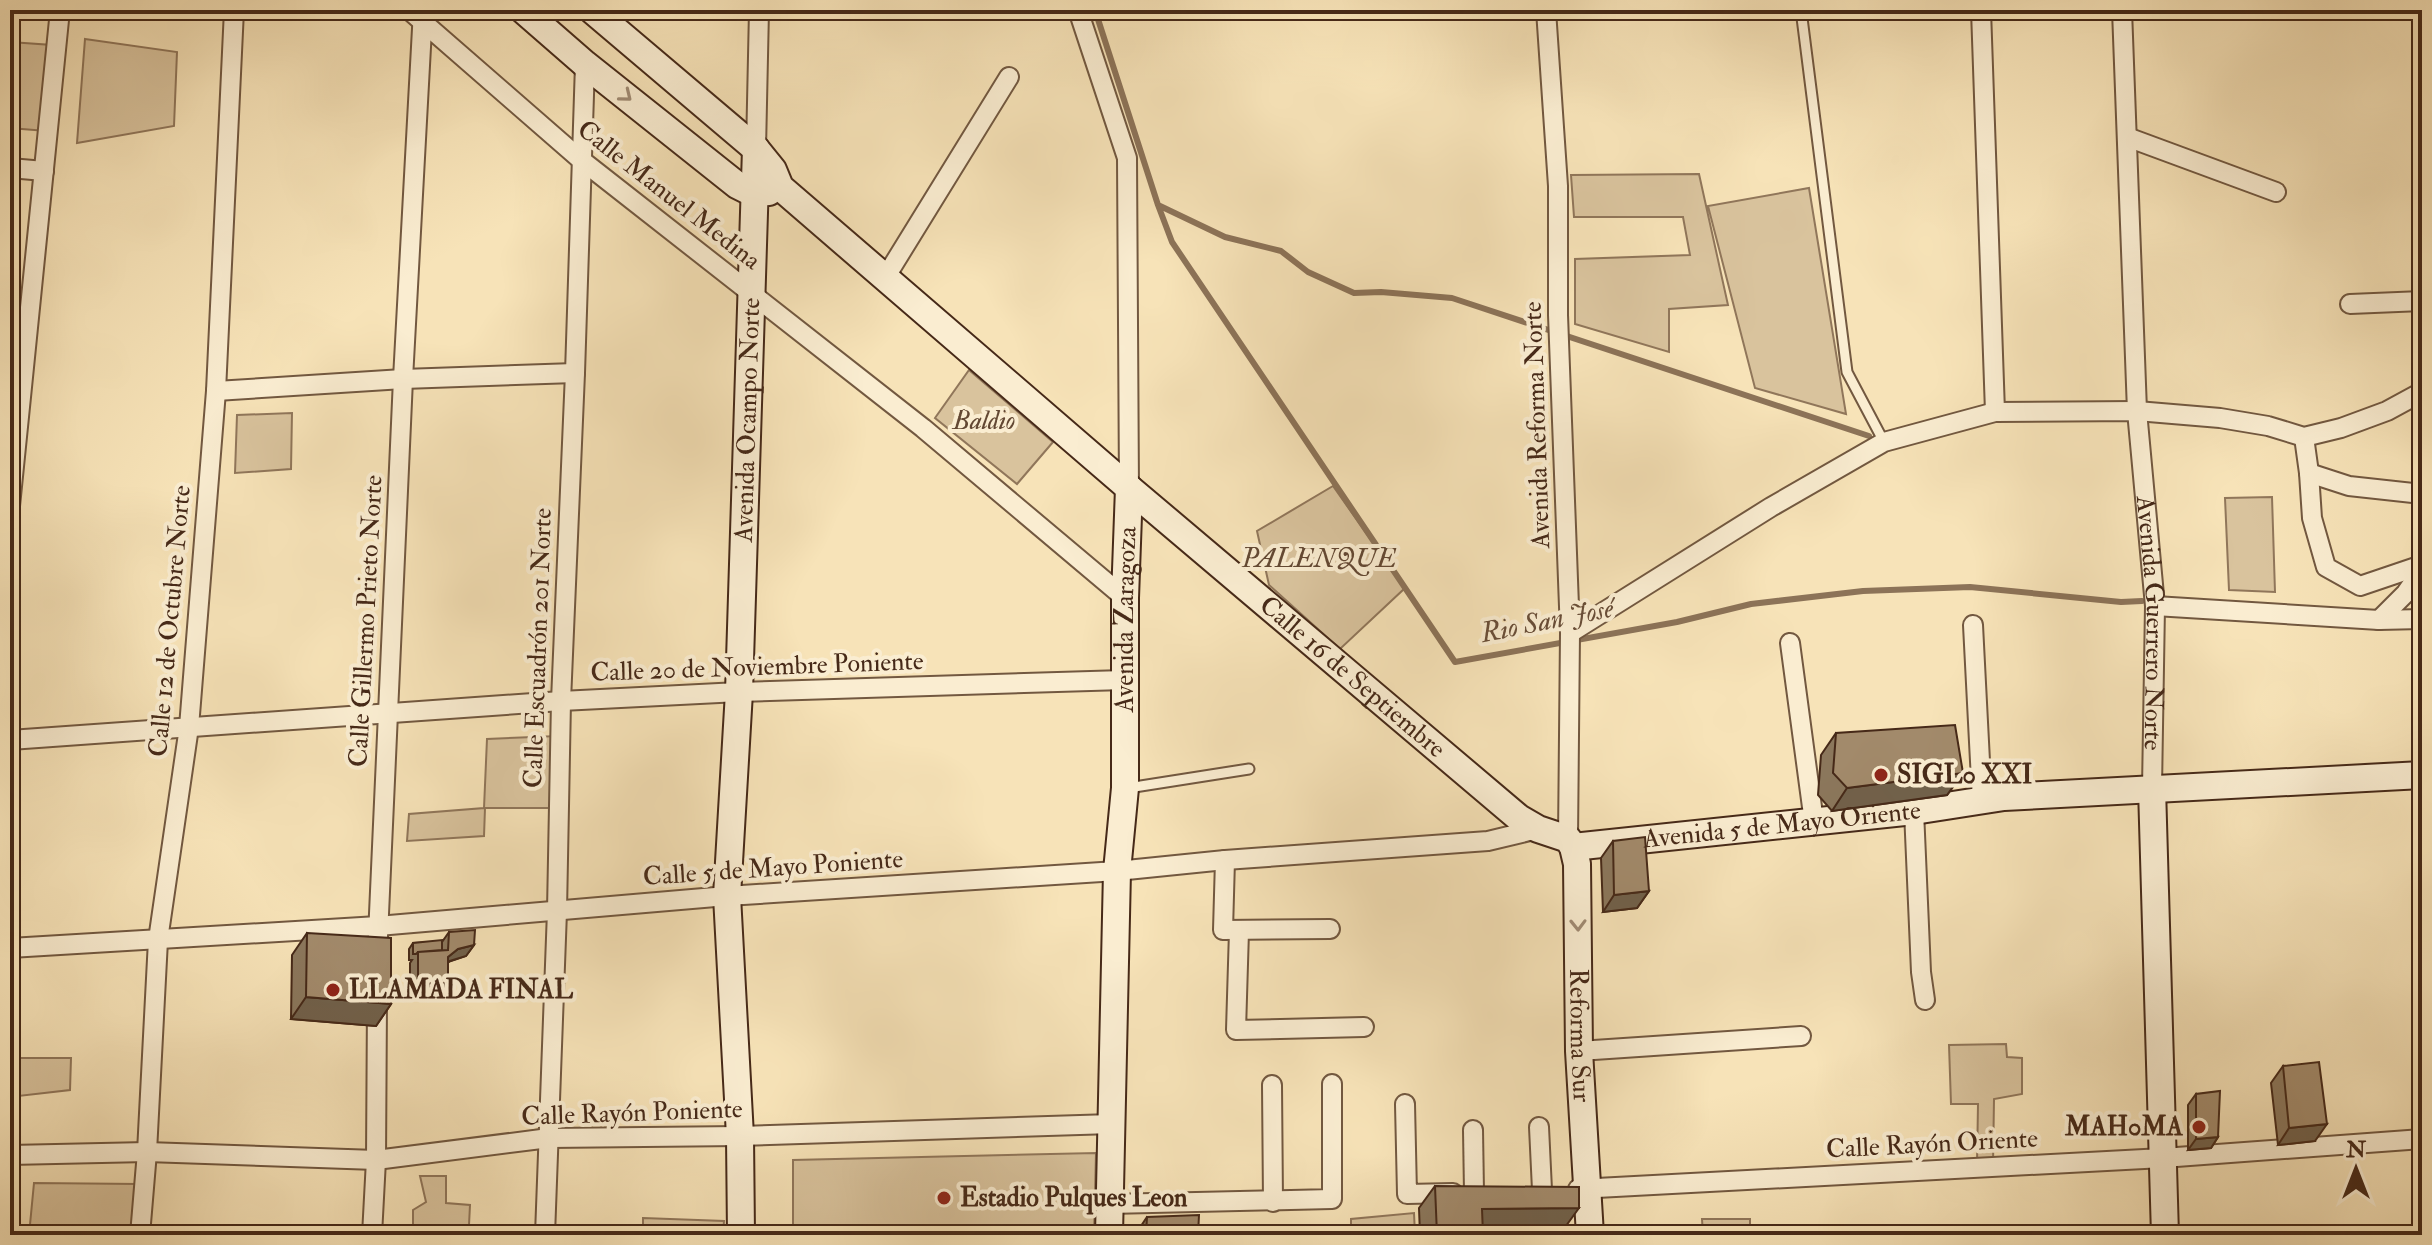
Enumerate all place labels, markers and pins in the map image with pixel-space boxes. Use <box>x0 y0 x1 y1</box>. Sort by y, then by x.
place label: SIGL0 XXI <box>1897 759 2032 791</box>
marker: SIGL0 XXI <box>1872 766 1890 784</box>
place label: LLAMADA FINAL <box>349 974 573 1006</box>
marker: LLAMADA FINAL <box>324 981 342 999</box>
place label: MAH0MA <box>2064 1111 2183 1143</box>
marker: MAH0MA <box>2190 1118 2208 1136</box>
place label: Estadio Pulques Leon <box>960 1182 1188 1215</box>
marker: Estadio Pulques Leon <box>935 1189 953 1207</box>

